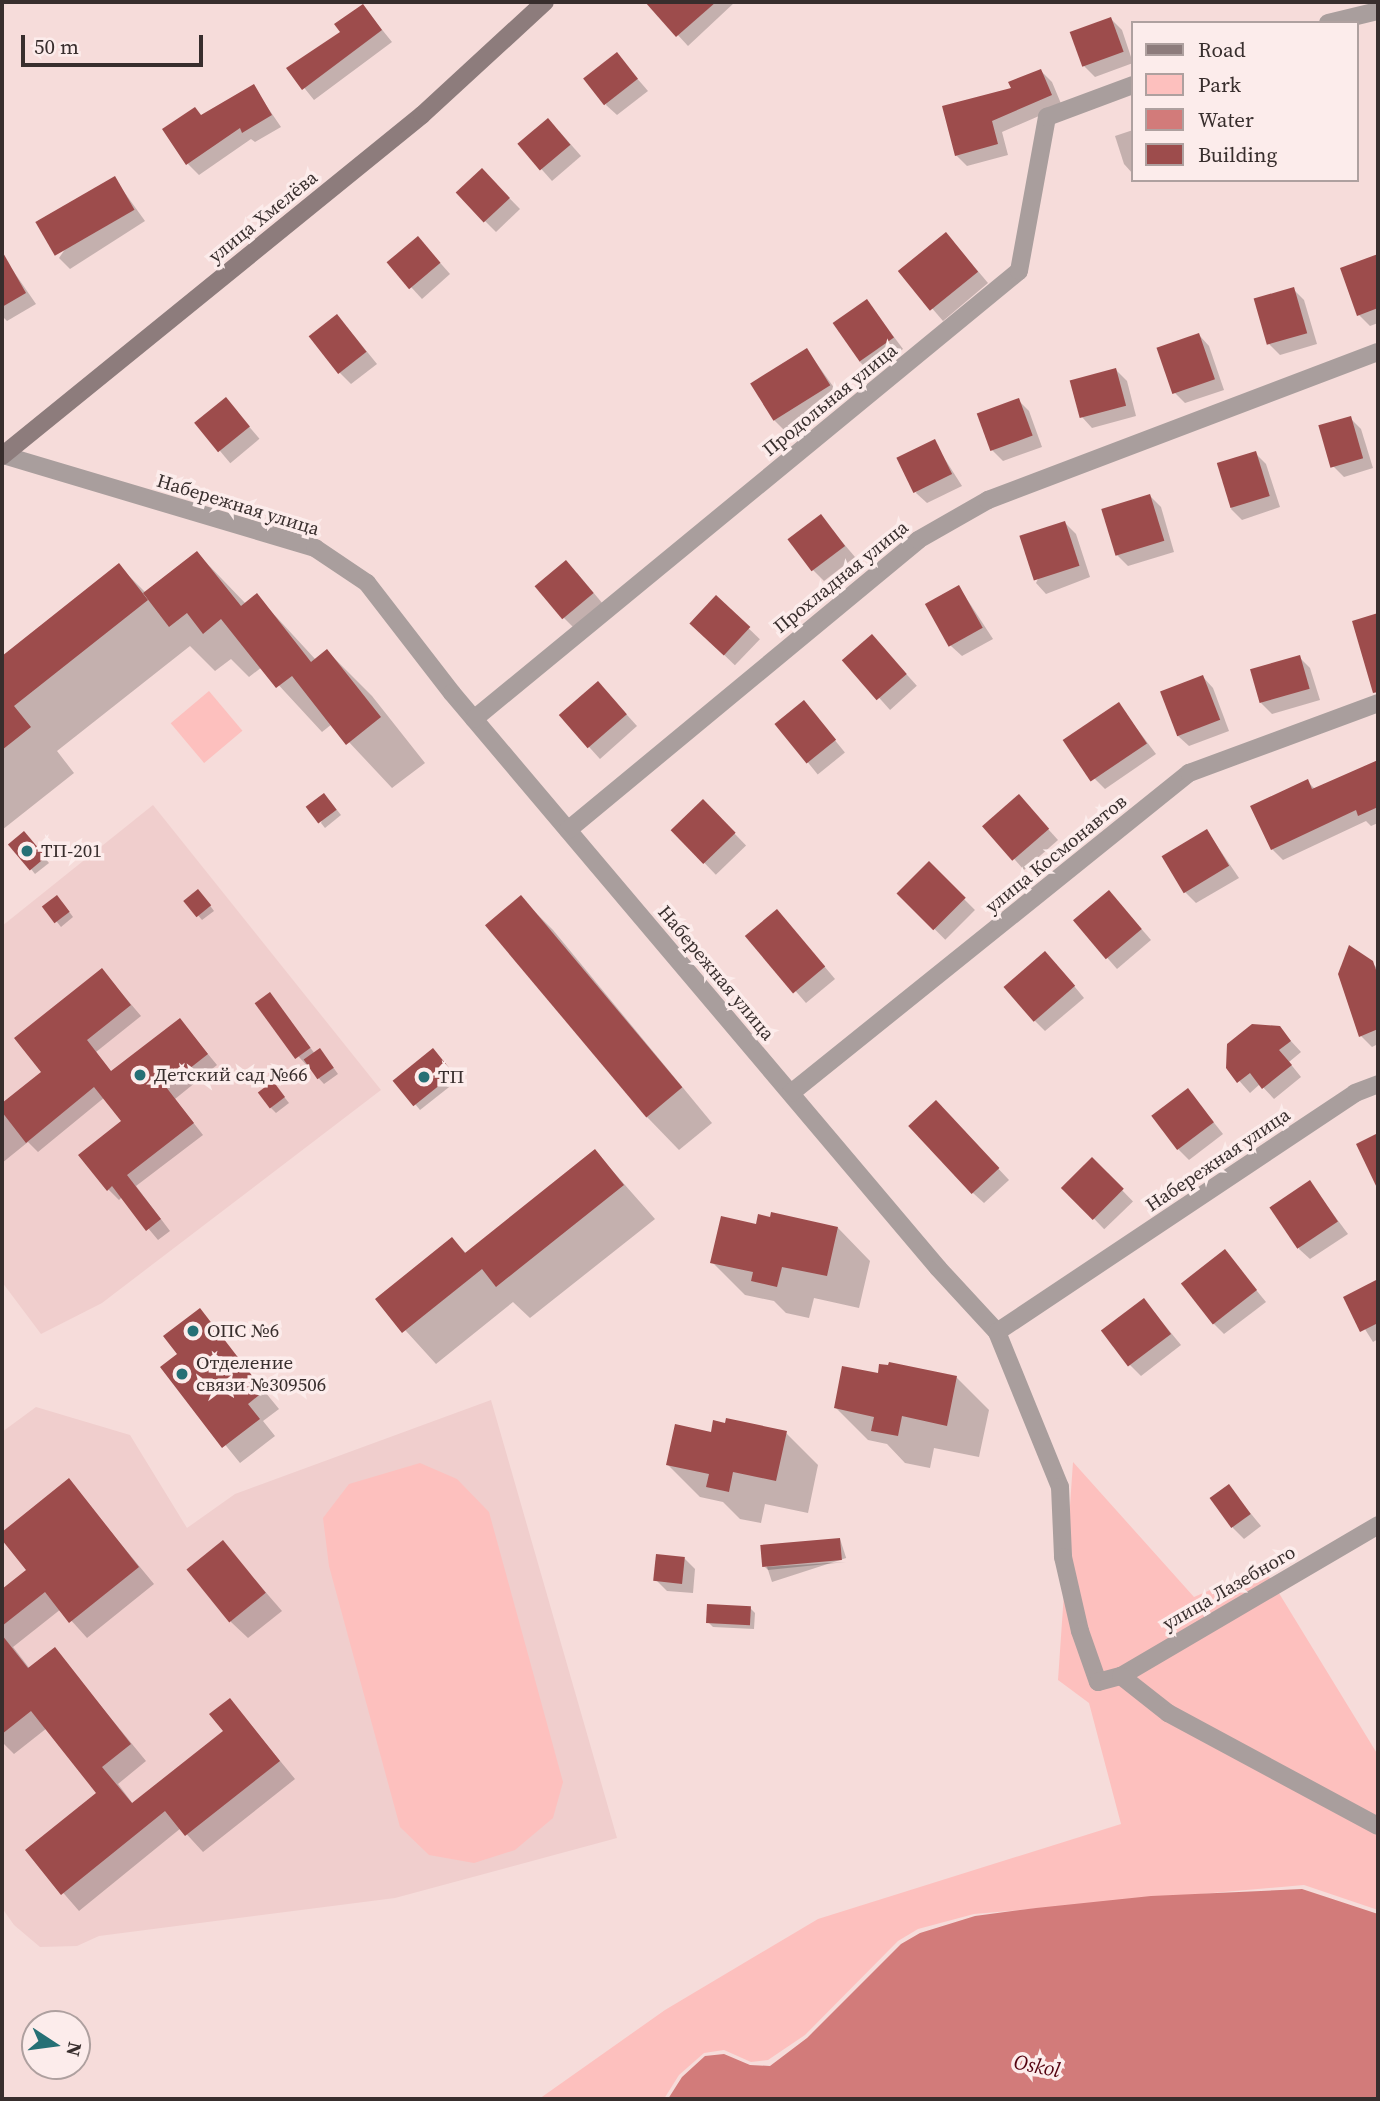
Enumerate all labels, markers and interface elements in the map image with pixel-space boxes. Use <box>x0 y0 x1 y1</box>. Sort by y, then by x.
scale bar <box>24 21 206 65</box>
legend <box>1132 21 1359 182</box>
text: 50 m <box>34 32 79 61</box>
text: Road <box>1198 35 1246 64</box>
text: Park <box>1198 70 1241 99</box>
text: Water <box>1198 105 1254 134</box>
text: Building <box>1198 140 1277 169</box>
street label: улица Хмелёва <box>204 166 322 268</box>
street label: Продольная улица <box>758 339 902 461</box>
street label: Набережная улица <box>154 469 322 541</box>
street label: Прохладная улица <box>769 516 913 638</box>
street label: улица Космонавтов <box>981 790 1131 918</box>
place label: ТП-201 <box>41 840 102 862</box>
marker: ТП-201 <box>19 843 35 859</box>
street label: Набережная улица <box>653 901 779 1045</box>
place label: Детский сад №66 <box>154 1064 308 1086</box>
place label: ТП <box>438 1066 464 1088</box>
marker: Детский сад №66 <box>132 1067 148 1083</box>
marker: ТП <box>416 1069 432 1085</box>
street label: Набережная улица <box>1142 1103 1294 1217</box>
place label: ОПС №6 <box>207 1320 279 1342</box>
marker: ОПС №6 <box>185 1323 201 1339</box>
place label: Отделение связи №309506 <box>196 1352 326 1396</box>
marker: Отделение связи №309506 <box>174 1366 190 1382</box>
street label: улица Лазебного <box>1158 1541 1300 1635</box>
north arrow <box>21 2010 91 2080</box>
text: N <box>60 2040 89 2059</box>
water label: Oskol <box>1012 2049 1062 2083</box>

